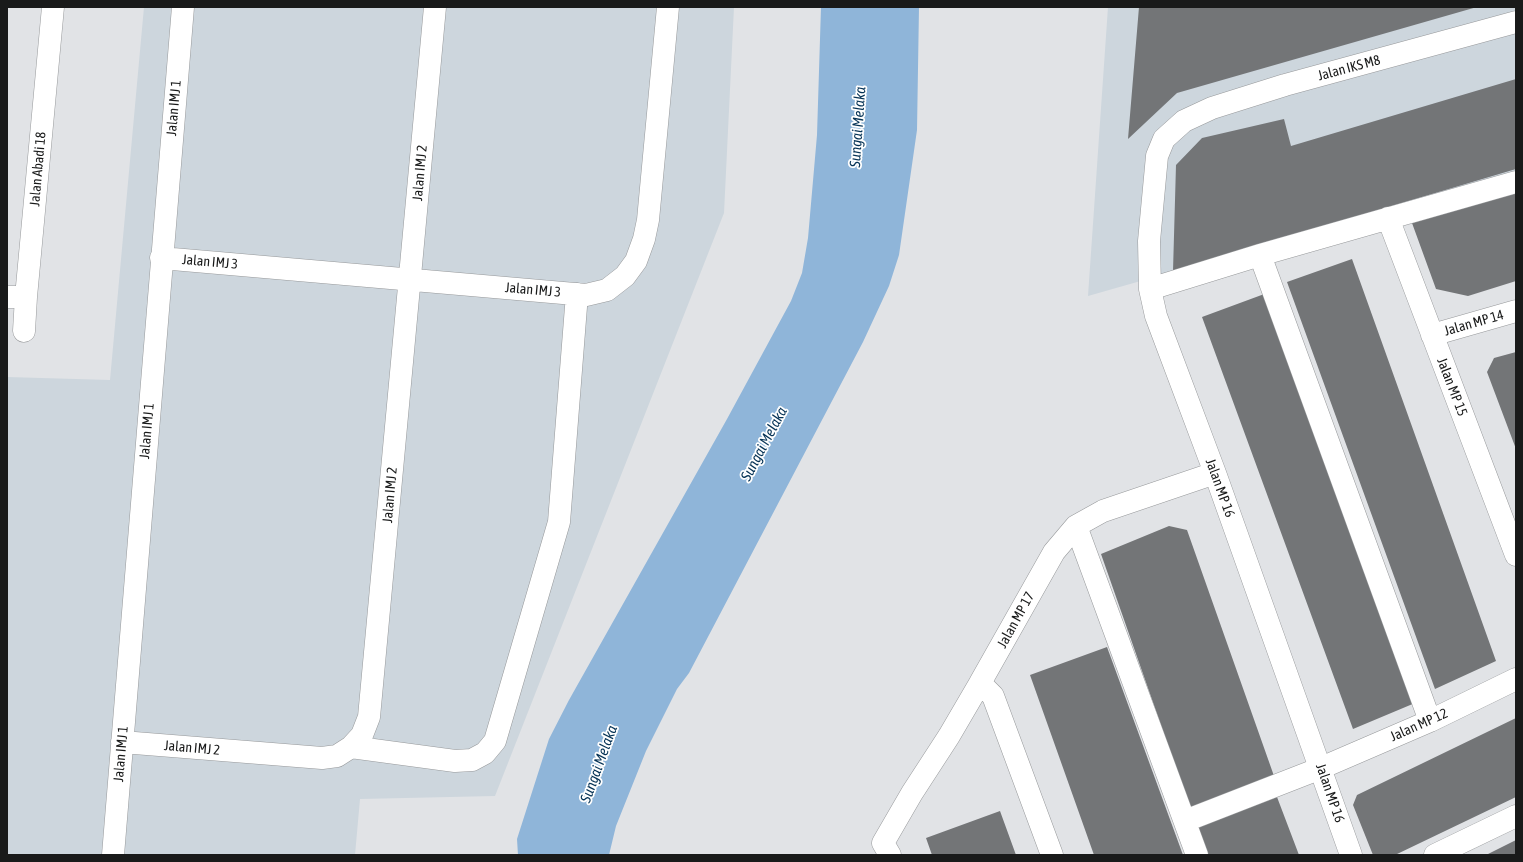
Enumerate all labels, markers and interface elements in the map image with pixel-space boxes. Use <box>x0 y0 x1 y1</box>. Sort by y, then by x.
street label: Jalan IKS M8 <box>1316 52 1382 84</box>
street label: Jalan IMJ 1 <box>163 79 185 137</box>
water label: Sungai Melaka <box>846 86 870 168</box>
street label: Jalan Abadi 18 <box>26 131 50 207</box>
street label: Jalan IMJ 2 <box>409 144 431 202</box>
street label: Jalan IMJ 3 <box>181 251 239 273</box>
street label: Jalan IMJ 3 <box>504 279 562 301</box>
street label: Jalan MP 14 <box>1442 306 1506 340</box>
street label: Jalan MP 15 <box>1433 355 1471 419</box>
street label: Jalan IMJ 1 <box>136 402 158 460</box>
water label: Sungai Melaka <box>737 404 791 484</box>
street label: Jalan MP 16 <box>1202 456 1238 520</box>
street label: Jalan IMJ 2 <box>379 466 401 524</box>
street label: Jalan MP 17 <box>994 589 1038 651</box>
street label: Jalan MP 12 <box>1388 705 1450 745</box>
water label: Sungai Melaka <box>577 723 621 805</box>
street label: Jalan IMJ 1 <box>110 725 132 783</box>
street label: Jalan IMJ 2 <box>163 737 221 759</box>
street label: Jalan MP 16 <box>1312 761 1348 825</box>

